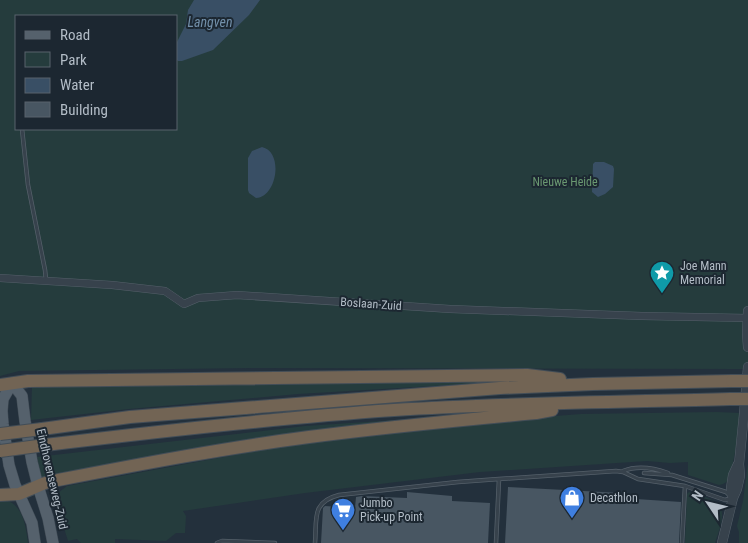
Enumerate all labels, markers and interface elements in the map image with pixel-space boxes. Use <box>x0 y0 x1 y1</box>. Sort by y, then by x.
water label: Langven <box>188 14 232 30</box>
legend <box>15 15 178 130</box>
text: Road <box>60 26 90 44</box>
text: Park <box>60 51 87 69</box>
text: Water <box>60 76 95 94</box>
text: Building <box>60 101 108 119</box>
park label: Nieuwe Heide <box>532 175 598 189</box>
place label: Joe Mann Memorial <box>680 259 727 287</box>
place icon: Joe Mann Memorial <box>649 260 675 294</box>
street label: Boslaan-Zuid <box>340 295 402 313</box>
street label: Eindhovenseweg-Zuid <box>34 427 70 531</box>
north arrow <box>683 478 733 528</box>
shop icon: Decathlon <box>559 485 585 519</box>
text: N <box>688 487 706 504</box>
place label: Decathlon <box>590 491 638 505</box>
place label: Jumbo Pick-up Point <box>360 496 423 524</box>
supermarket icon: Jumbo Pick-up Point <box>330 497 356 531</box>

